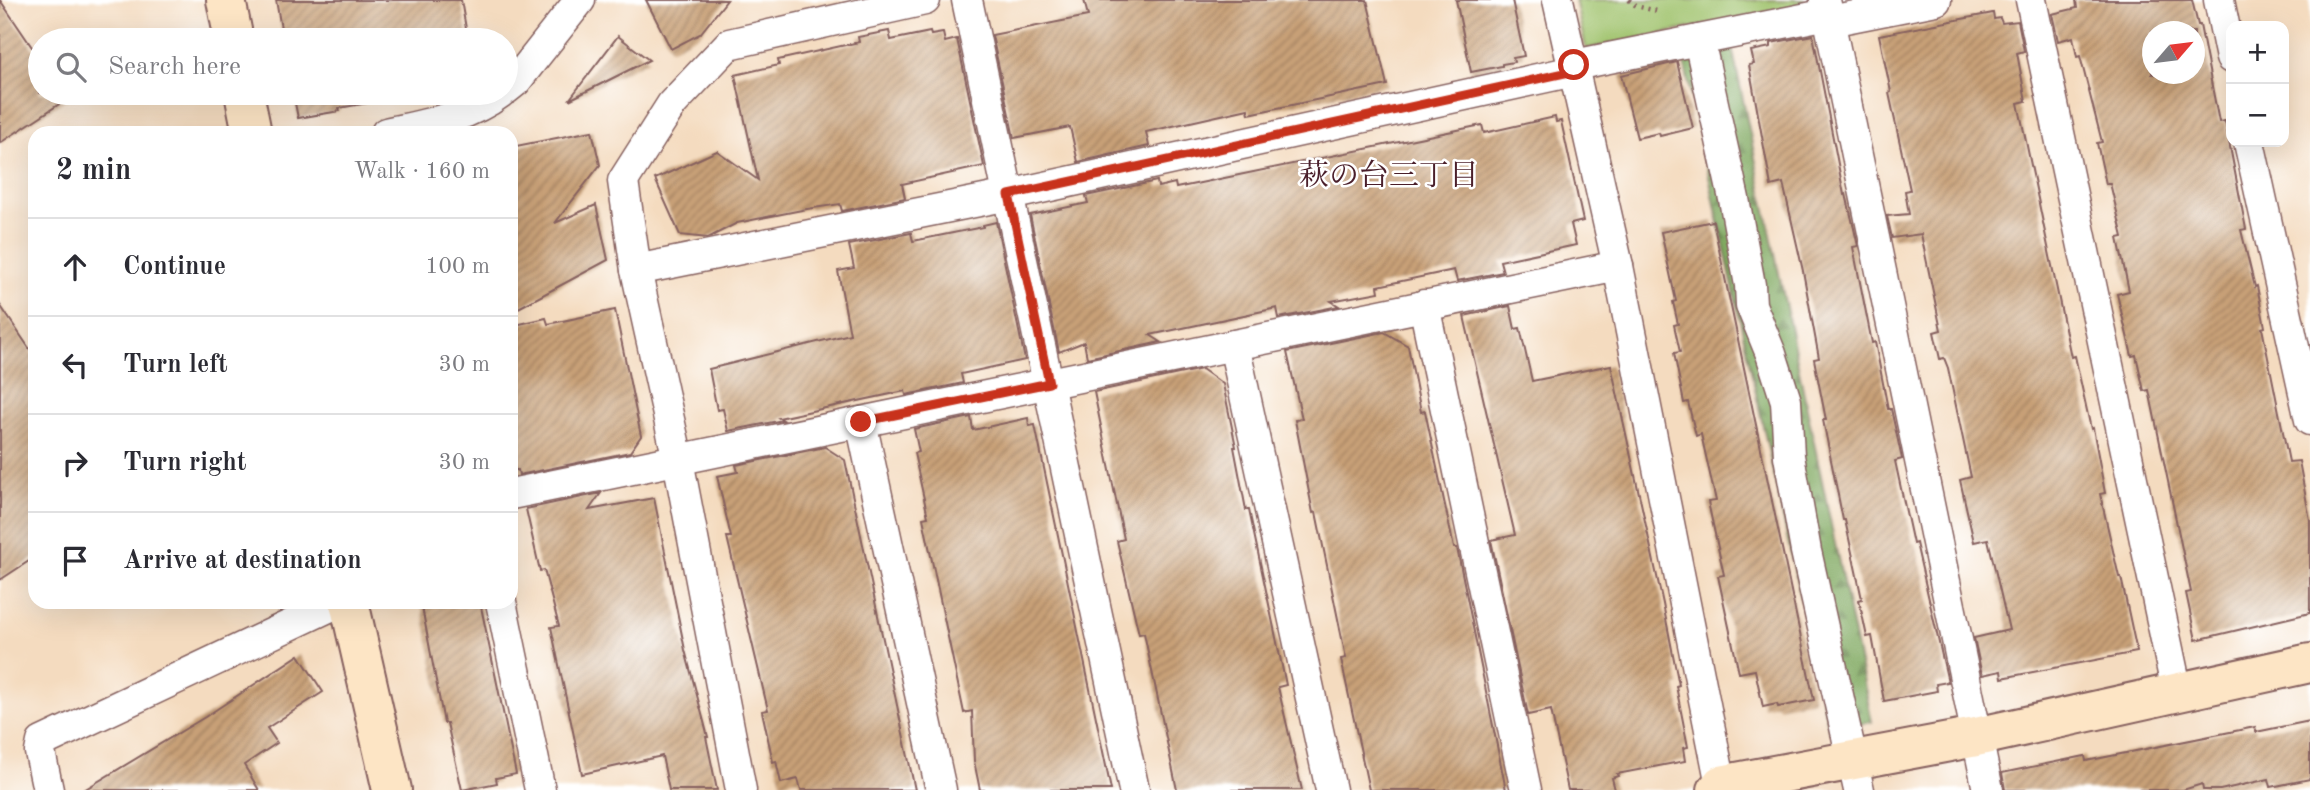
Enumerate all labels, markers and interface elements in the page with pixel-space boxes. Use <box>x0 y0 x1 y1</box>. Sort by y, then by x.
north arrow <box>2142 21 2205 84</box>
map controls <box>2226 21 2289 147</box>
button: + <box>2226 21 2289 84</box>
search box <box>28 28 518 105</box>
icon: search <box>52 48 90 86</box>
route start <box>1558 49 1589 80</box>
text: Search here <box>108 54 241 80</box>
button: − <box>2226 84 2289 147</box>
text: 2 min <box>56 156 131 186</box>
district label: 萩の台三丁目 <box>1299 159 1479 192</box>
text: Walk · 160 m <box>354 160 490 183</box>
icon: ahead <box>56 248 94 286</box>
text: Continue <box>123 254 226 280</box>
text: 100 m <box>425 255 490 278</box>
icon: left <box>56 346 94 384</box>
text: Turn left <box>123 352 228 378</box>
text: 30 m <box>439 353 490 376</box>
route end <box>845 406 876 437</box>
icon: right <box>56 444 94 482</box>
text: Turn right <box>123 450 246 476</box>
text: 30 m <box>439 451 490 474</box>
icon: arrive <box>56 542 94 580</box>
text: Arrive at destination <box>123 548 362 574</box>

